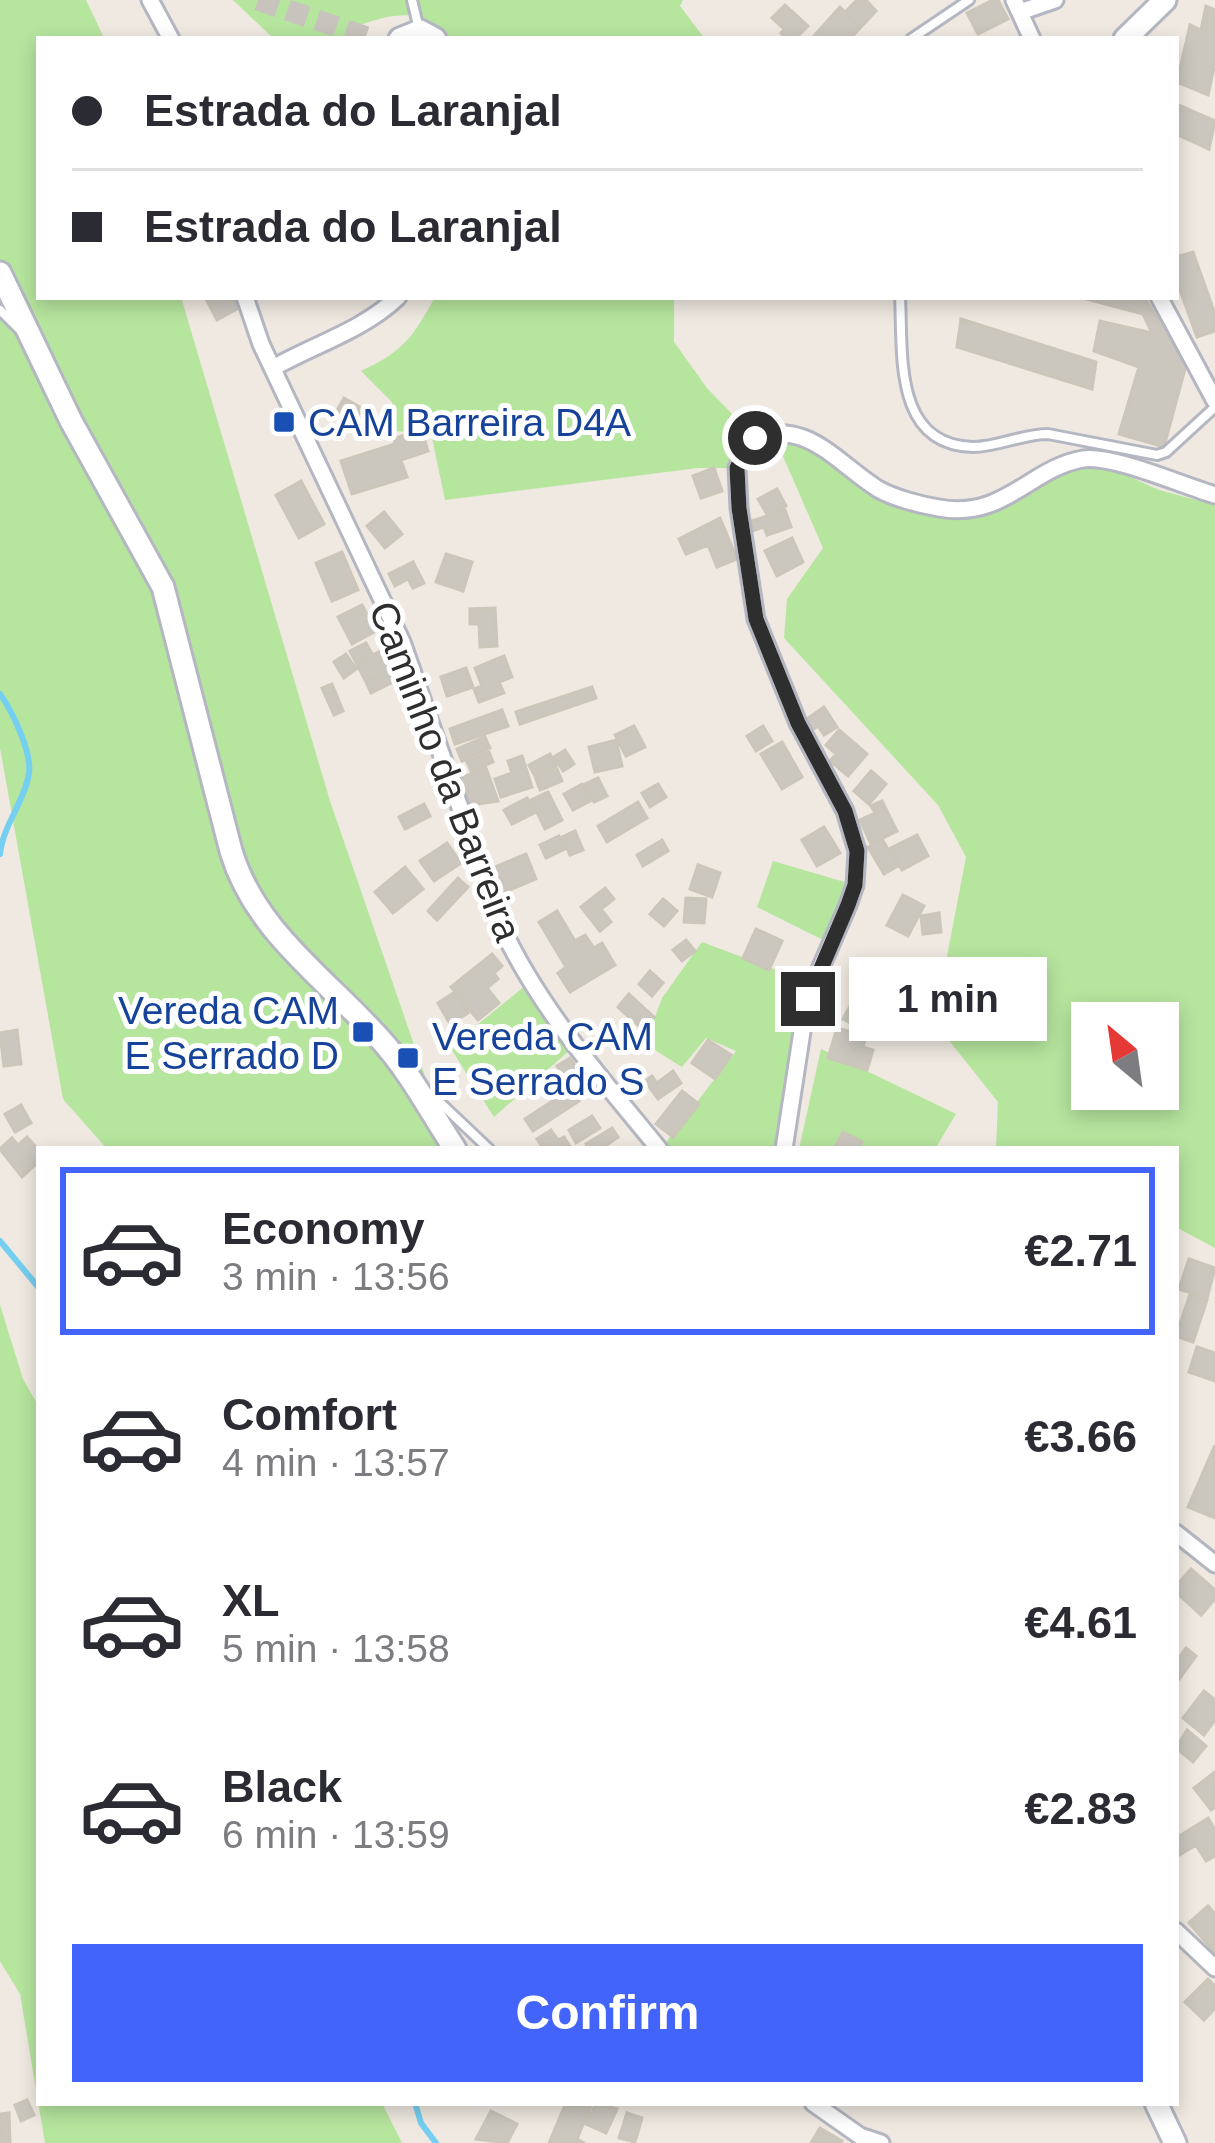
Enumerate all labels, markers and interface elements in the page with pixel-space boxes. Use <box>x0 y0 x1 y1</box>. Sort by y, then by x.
text: Estrada do Laranjal <box>144 85 562 136</box>
text: Estrada do Laranjal <box>144 201 562 252</box>
place label: CAM Barreira D4A <box>308 401 631 444</box>
marker: CAM Barreira D4A <box>271 409 297 435</box>
route start <box>728 411 782 465</box>
street label: Caminho da Barreira <box>361 596 530 947</box>
callout: 1 min <box>850 957 1048 1041</box>
route end <box>781 972 835 1026</box>
text: 1 min <box>897 977 999 1020</box>
place label: Vereda CAM E Serrado D <box>118 989 339 1077</box>
north arrow <box>1071 1002 1179 1110</box>
map controls <box>1071 1002 1179 1110</box>
place label: Vereda CAM E Serrado S <box>432 1015 653 1103</box>
marker: Vereda CAM E Serrado D <box>350 1019 376 1045</box>
marker: Vereda CAM E Serrado S <box>395 1045 421 1071</box>
icon: car <box>78 1197 186 1305</box>
text: Economy <box>222 1203 425 1254</box>
text: €2.71 <box>1024 1225 1137 1276</box>
text: 3 min · 13:56 <box>222 1255 450 1298</box>
icon: car <box>78 1383 186 1491</box>
text: Comfort <box>222 1389 397 1440</box>
text: €3.66 <box>1024 1411 1137 1462</box>
text: 4 min · 13:57 <box>222 1441 450 1484</box>
icon: car <box>78 1569 186 1677</box>
text: XL <box>222 1575 280 1626</box>
text: €4.61 <box>1024 1597 1137 1648</box>
text: 5 min · 13:58 <box>222 1627 450 1670</box>
icon: car <box>78 1755 186 1863</box>
text: Black <box>222 1761 342 1812</box>
text: €2.83 <box>1024 1783 1137 1834</box>
text: 6 min · 13:59 <box>222 1813 450 1856</box>
button: Confirm <box>72 1944 1143 2082</box>

